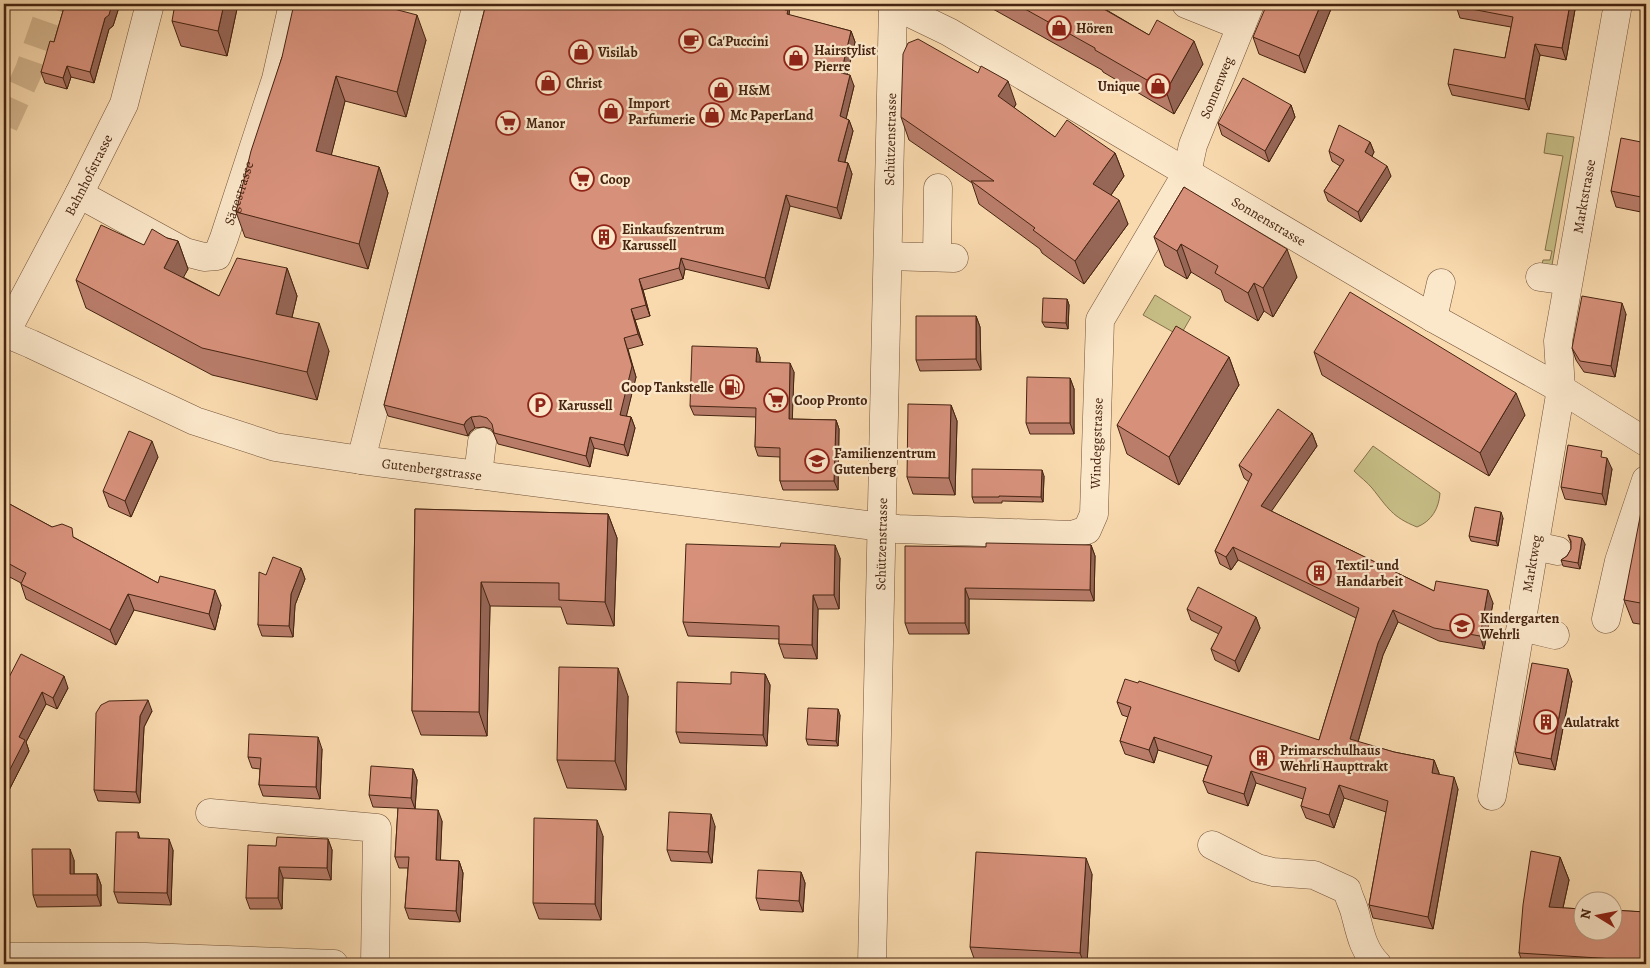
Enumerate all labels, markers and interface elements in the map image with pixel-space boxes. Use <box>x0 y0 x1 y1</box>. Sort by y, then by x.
shop icon: Hören <box>1046 15 1072 41</box>
place label: Hören <box>1076 19 1113 38</box>
cafe icon: Ca'Puccini <box>678 28 704 54</box>
place label: Ca'Puccini <box>708 32 769 51</box>
shop icon: Visilab <box>568 39 594 65</box>
place label: Hairstylist Pierre <box>814 41 876 76</box>
place label: Visilab <box>597 43 638 62</box>
shop icon: Hairstylist Pierre <box>783 45 809 71</box>
street label: Sonnenweg <box>1196 53 1238 122</box>
shop icon: Christ <box>535 70 561 96</box>
shop icon: Unique <box>1145 73 1171 99</box>
place label: Christ <box>566 74 603 93</box>
shop icon: H&M <box>708 77 734 103</box>
place label: Unique <box>1098 77 1141 96</box>
place label: H&M <box>738 81 771 100</box>
street label: Schützenstrasse <box>880 93 901 186</box>
place label: Import Parfumerie <box>628 94 696 129</box>
shop icon: Import Parfumerie <box>598 98 624 124</box>
shop icon: Mc PaperLand <box>699 102 725 128</box>
place label: Mc PaperLand <box>730 106 814 125</box>
supermarket icon: Manor <box>495 110 521 136</box>
place label: Manor <box>526 114 565 133</box>
street label: Bahnhofstrasse <box>60 131 117 219</box>
street label: Marktstrasse <box>1568 158 1600 235</box>
street label: Sägestrasse <box>220 159 259 228</box>
supermarket icon: Coop <box>569 166 595 192</box>
place label: Coop <box>600 170 631 189</box>
street label: Sonnenstrasse <box>1228 192 1309 251</box>
place label: Einkaufszentrum Karussell <box>622 220 725 255</box>
building icon: Einkaufszentrum Karussell <box>591 224 617 250</box>
fuel station icon: Coop Tankstelle <box>719 374 745 400</box>
place label: Coop Tankstelle <box>621 378 715 397</box>
supermarket icon: Coop Pronto <box>763 387 789 413</box>
place label: Coop Pronto <box>794 391 867 410</box>
parking icon: Karussell <box>527 392 553 418</box>
place label: Karussell <box>558 396 613 415</box>
street label: Windeggstrasse <box>1086 397 1108 490</box>
place label: Familienzentrum Gutenberg <box>834 444 936 479</box>
school or university icon: Familienzentrum Gutenberg <box>804 448 830 474</box>
street label: Gutenbergstrasse <box>381 454 483 485</box>
street label: Schützenstrasse <box>871 498 892 591</box>
street label: Marktweg <box>1518 533 1546 594</box>
place label: Textil- und Handarbeit <box>1336 556 1404 591</box>
building icon: Textil- und Handarbeit <box>1306 560 1332 586</box>
place label: Kindergarten Wehrli <box>1479 609 1559 644</box>
school or university icon: Kindergarten Wehrli <box>1449 613 1475 639</box>
building icon: Aulatrakt <box>1533 709 1559 735</box>
place label: Aulatrakt <box>1563 713 1620 732</box>
place label: Primarschulhaus Wehrli Haupttrakt <box>1279 741 1388 776</box>
building icon: Primarschulhaus Wehrli Haupttrakt <box>1249 745 1275 771</box>
north arrow <box>1572 890 1622 940</box>
text: N <box>1575 907 1596 921</box>

